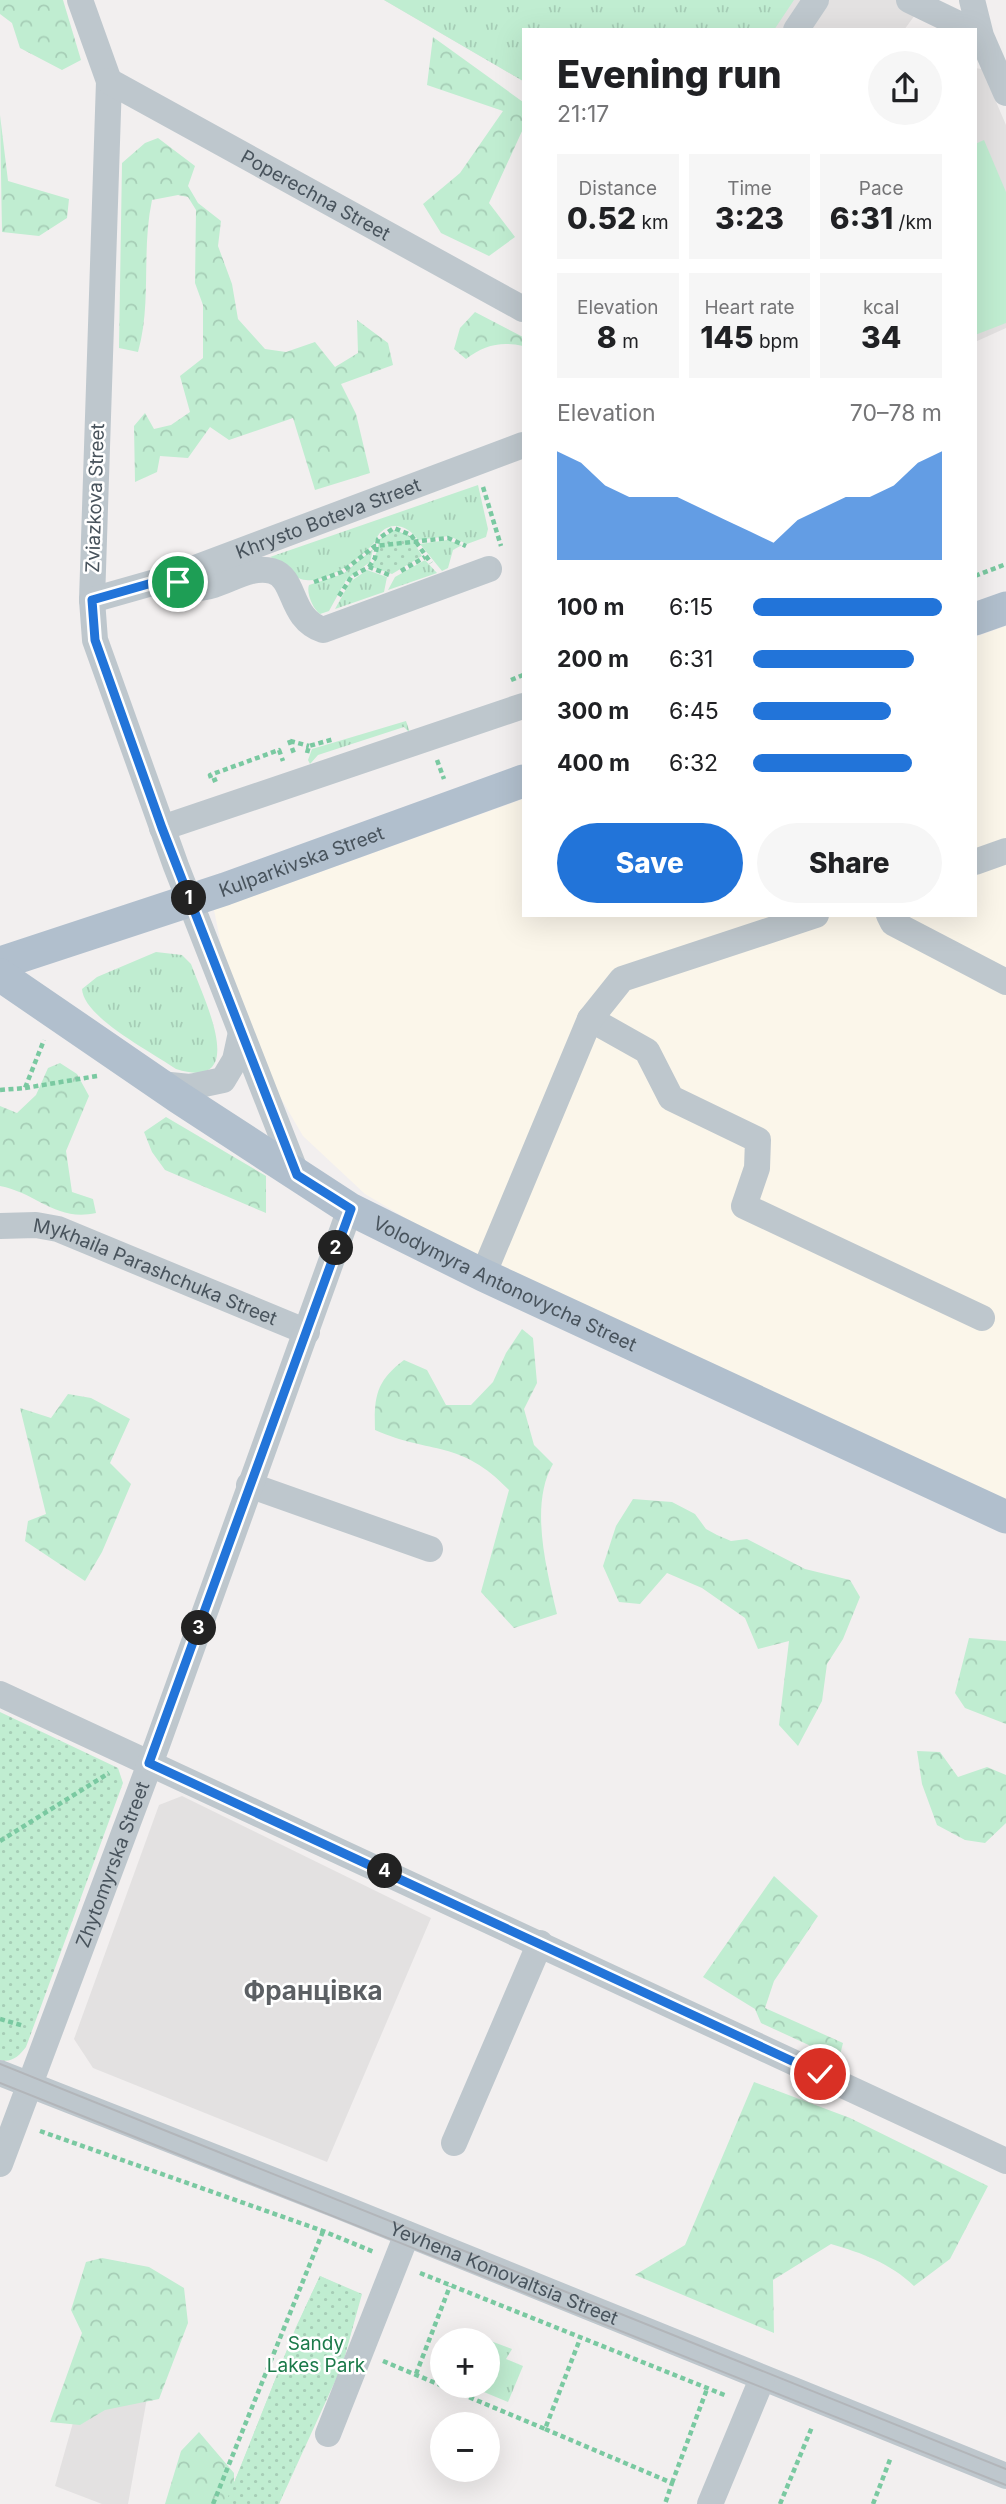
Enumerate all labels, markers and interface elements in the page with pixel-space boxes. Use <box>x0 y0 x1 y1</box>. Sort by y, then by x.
text: Evening run <box>557 51 782 97</box>
button: share <box>868 51 942 125</box>
text: 21:17 <box>557 100 609 128</box>
street label: Poperechna Street <box>237 144 394 245</box>
text: Distance <box>579 177 657 200</box>
text: Time <box>727 177 772 200</box>
text: Pace <box>859 177 904 200</box>
text: 0.52 <box>567 200 636 236</box>
text: 3:23 <box>715 200 784 236</box>
text: 6:31 <box>830 200 893 236</box>
text: km <box>636 211 669 234</box>
text: /km <box>893 211 932 234</box>
text: Elevation <box>577 296 659 319</box>
text: Heart rate <box>704 296 794 319</box>
text: kcal <box>863 296 899 319</box>
text: 8 <box>597 319 617 355</box>
text: 145 <box>700 319 754 355</box>
text: 34 <box>861 319 901 355</box>
text: m <box>617 330 639 353</box>
text: bpm <box>754 330 799 353</box>
text: Elevation <box>557 399 656 427</box>
text: 70–78 m <box>850 399 942 427</box>
street label: Zviazkova Street <box>81 423 109 573</box>
street label: Khrysto Boteva Street <box>232 473 424 563</box>
pin <box>148 552 208 612</box>
icon: arrive <box>159 563 197 601</box>
text: 100 m <box>557 593 624 621</box>
text: 6:15 <box>669 593 713 621</box>
text: 200 m <box>557 645 629 673</box>
text: 6:31 <box>669 645 713 673</box>
text: 300 m <box>557 697 629 725</box>
text: 6:45 <box>669 697 719 725</box>
text: 400 m <box>557 749 630 777</box>
text: 6:32 <box>669 749 718 777</box>
street label: Kulparkivska Street <box>216 821 387 902</box>
button: Save <box>557 823 743 903</box>
button: Share <box>757 823 942 903</box>
pin: 1 <box>172 880 206 916</box>
text: 1 <box>184 886 193 909</box>
street label: Volodymyra Antonovycha Street <box>369 1211 640 1356</box>
street label: Mykhaila Parashchuka Street <box>31 1213 281 1330</box>
pin: 2 <box>318 1230 354 1266</box>
text: 2 <box>330 1236 341 1259</box>
pin: 3 <box>182 1610 216 1646</box>
text: 3 <box>192 1616 205 1639</box>
street label: Zhytomyrska Street <box>71 1778 154 1951</box>
pin: 4 <box>368 1854 402 1888</box>
text: 4 <box>378 1859 391 1882</box>
district label: Францівка <box>244 1975 383 2006</box>
pin <box>790 2044 850 2104</box>
icon: check <box>801 2055 839 2093</box>
street label: Yevhena Konovaltsia Street <box>386 2216 622 2329</box>
map controls <box>430 2328 500 2482</box>
button: + <box>430 2328 500 2398</box>
park label: Sandy Lakes Park <box>267 2332 366 2377</box>
button: − <box>430 2412 500 2482</box>

